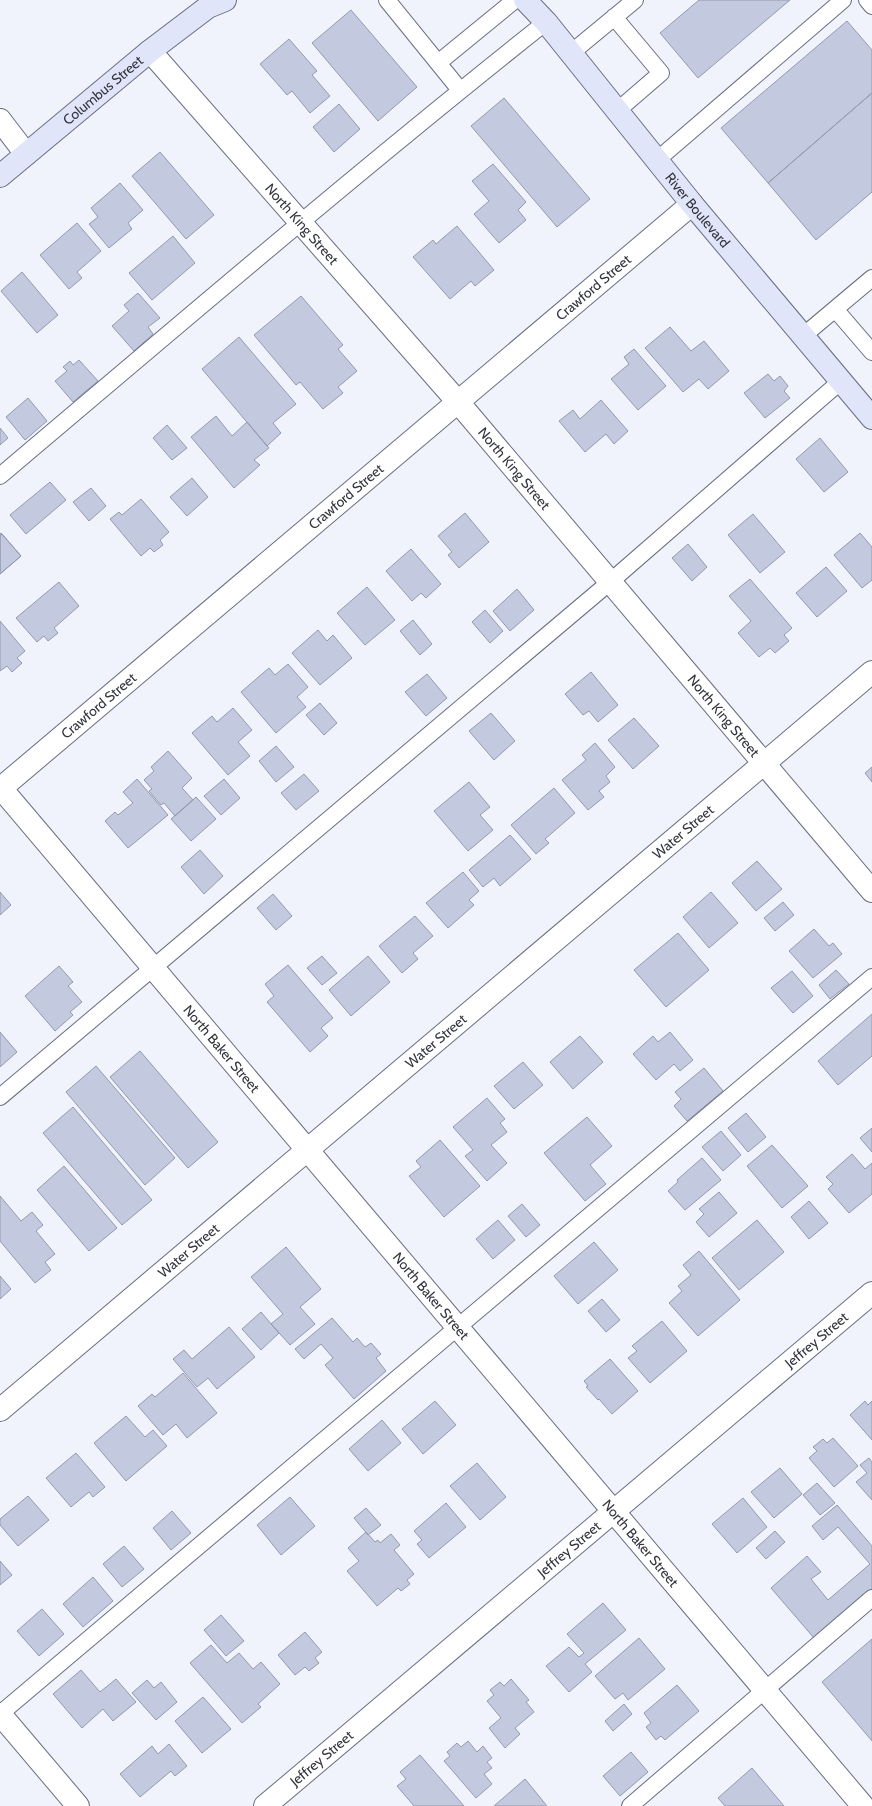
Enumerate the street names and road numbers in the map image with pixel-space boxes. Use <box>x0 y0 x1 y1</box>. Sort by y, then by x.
street label: Columbus Street <box>59 51 147 129</box>
street label: River Boulevard <box>661 169 734 251</box>
street label: North King Street <box>261 179 342 269</box>
street label: Crawford Street <box>552 250 635 324</box>
street label: North King Street <box>474 423 554 514</box>
street label: Crawford Street <box>305 459 387 533</box>
street label: Crawford Street <box>57 669 140 743</box>
street label: North King Street <box>684 671 764 761</box>
street label: Water Street <box>649 801 718 863</box>
street label: North Baker Street <box>180 1001 264 1096</box>
street label: Water Street <box>402 1010 470 1072</box>
street label: Water Street <box>154 1219 223 1281</box>
street label: North Baker Street <box>389 1249 473 1344</box>
street label: Jeffrey Street <box>780 1308 852 1372</box>
street label: North Baker Street <box>598 1496 683 1591</box>
street label: Jeffrey Street <box>533 1517 605 1582</box>
street label: Jeffrey Street <box>285 1726 357 1791</box>

